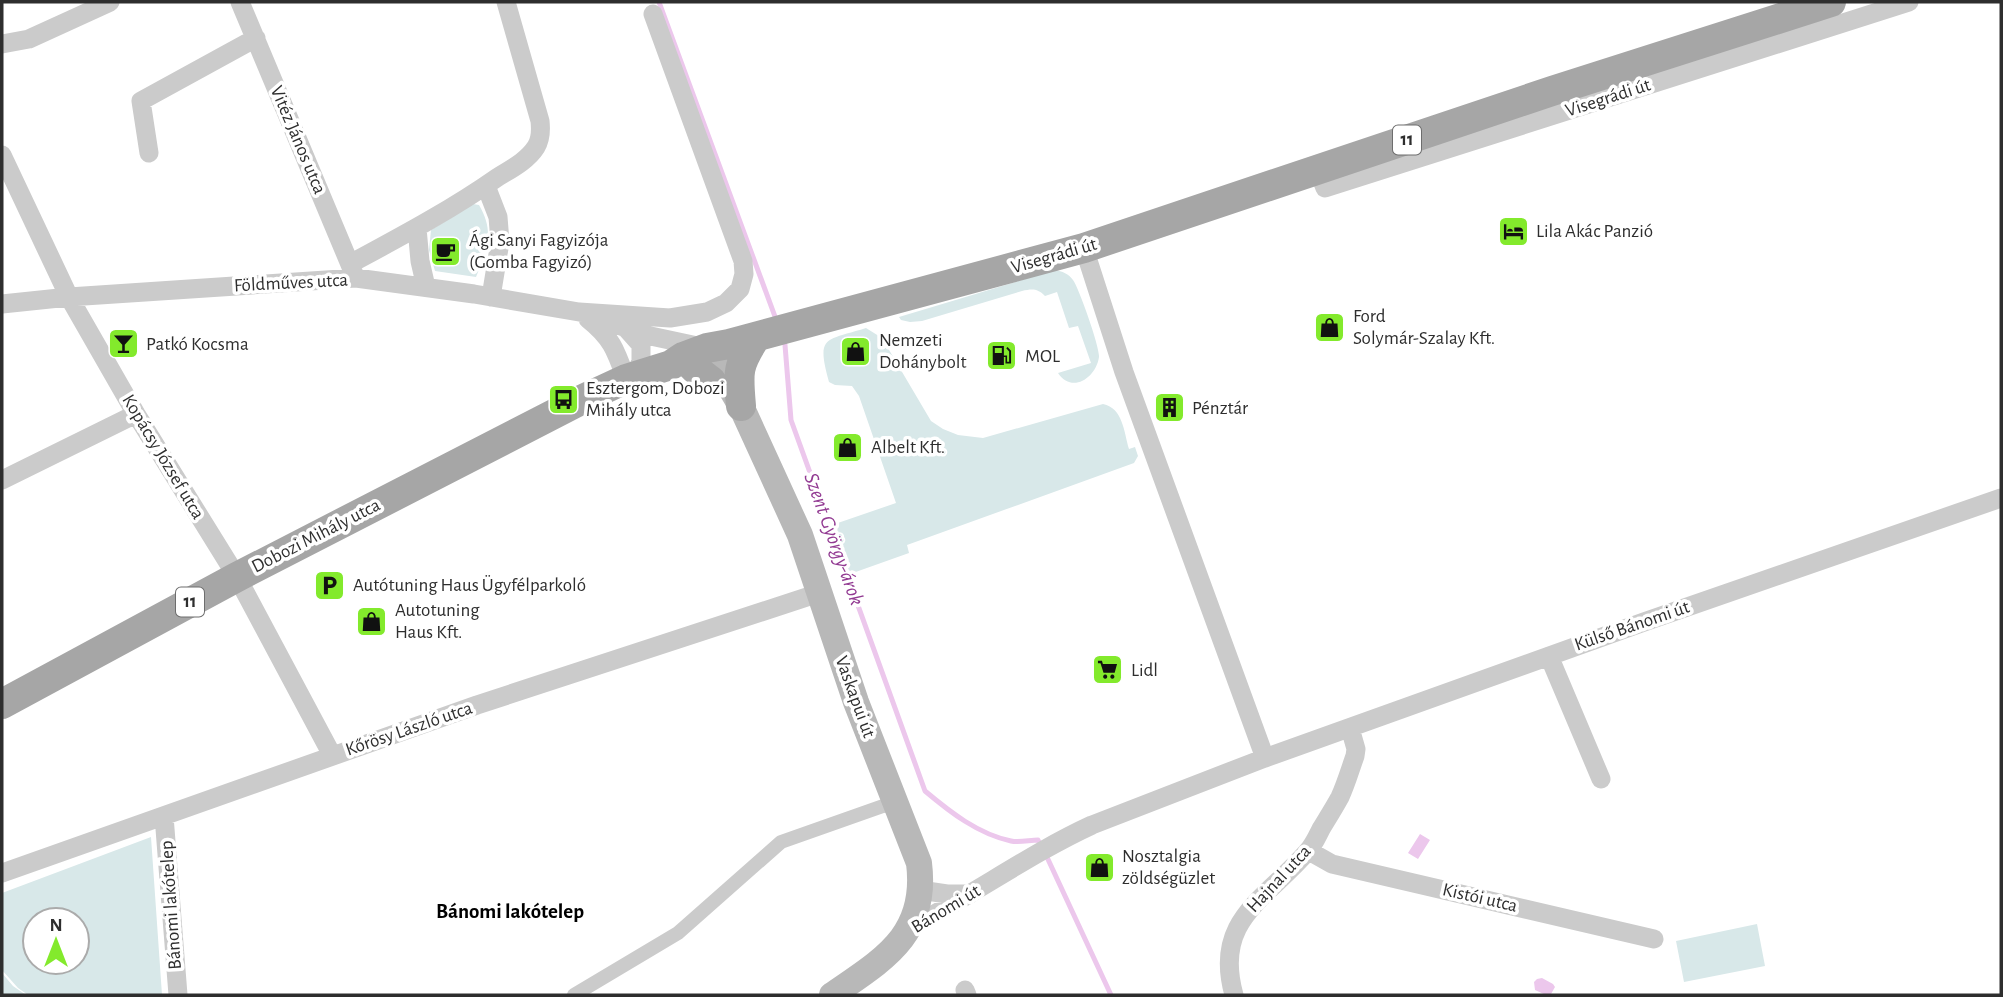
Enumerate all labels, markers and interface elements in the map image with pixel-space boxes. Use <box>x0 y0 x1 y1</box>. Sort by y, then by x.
street label: Visegrádi út <box>1563 75 1653 121</box>
street label: Vitéz János utca <box>267 83 329 197</box>
road number: 11 <box>1393 125 1421 154</box>
hotel icon: Lila Akác Panzió <box>1496 214 1530 248</box>
place label: Lila Akác Panzió <box>1536 222 1653 241</box>
place label: Ági Sanyi Fagyizója (Gomba Fagyizó) <box>469 229 609 272</box>
cafe icon: Ági Sanyi Fagyizója (Gomba Fagyizó) <box>429 234 463 268</box>
street label: Visegrádi út <box>1009 235 1099 277</box>
street label: Földműves utca <box>234 271 349 295</box>
place label: Ford Solymár-Szalay Kft. <box>1353 307 1495 348</box>
shop icon: Ford Solymár-Szalay Kft. <box>1313 310 1347 344</box>
bar icon: Patkó Kocsma <box>106 327 140 361</box>
place label: Nemzeti Dohánybolt <box>879 331 966 372</box>
shop icon: Nemzeti Dohánybolt <box>839 334 873 368</box>
place label: Patkó Kocsma <box>146 335 249 354</box>
fuel station icon: MOL <box>985 339 1019 373</box>
place label: MOL <box>1025 347 1060 366</box>
place label: Esztergom, Dobozi Mihály utca <box>586 379 725 420</box>
bus stop icon: Esztergom, Dobozi Mihály utca <box>546 382 580 416</box>
street label: Kopácsy József utca <box>118 391 208 523</box>
building icon: Pénztár <box>1152 391 1186 425</box>
place label: Pénztár <box>1192 399 1248 418</box>
shop icon: Albelt Kft. <box>831 430 865 464</box>
place label: Albelt Kft. <box>871 438 945 457</box>
water label: Szent György-árok <box>800 470 868 608</box>
street label: Dobozi Mihály utca <box>249 495 384 577</box>
parking icon: Autótuning Haus Ügyfélparkoló <box>313 568 347 602</box>
place label: Autótuning Haus Ügyfélparkoló <box>353 575 586 595</box>
road number: 11 <box>176 588 204 616</box>
street label: Külső Bánomi út <box>1572 597 1692 655</box>
place label: Autotuning Haus Kft. <box>395 601 480 642</box>
shop icon: Autotuning Haus Kft. <box>355 604 389 638</box>
supermarket icon: Lidl <box>1091 653 1125 687</box>
street label: Vaskapui út <box>831 654 879 740</box>
place label: Lidl <box>1131 661 1158 680</box>
street label: Kőrösy László utca <box>343 698 475 760</box>
street label: Bánomi lakótelep <box>157 840 185 970</box>
street label: Hajnal utca <box>1243 842 1315 916</box>
place label: Nosztalgia zöldségüzlet <box>1122 847 1215 888</box>
shop icon: Nosztalgia zöldségüzlet <box>1082 850 1116 884</box>
street label: Kistói utca <box>1441 880 1520 916</box>
street label: Bánomi út <box>908 881 984 937</box>
district label: Bánomi lakótelep <box>436 901 584 922</box>
north arrow <box>21 906 91 976</box>
text: N <box>49 916 63 935</box>

